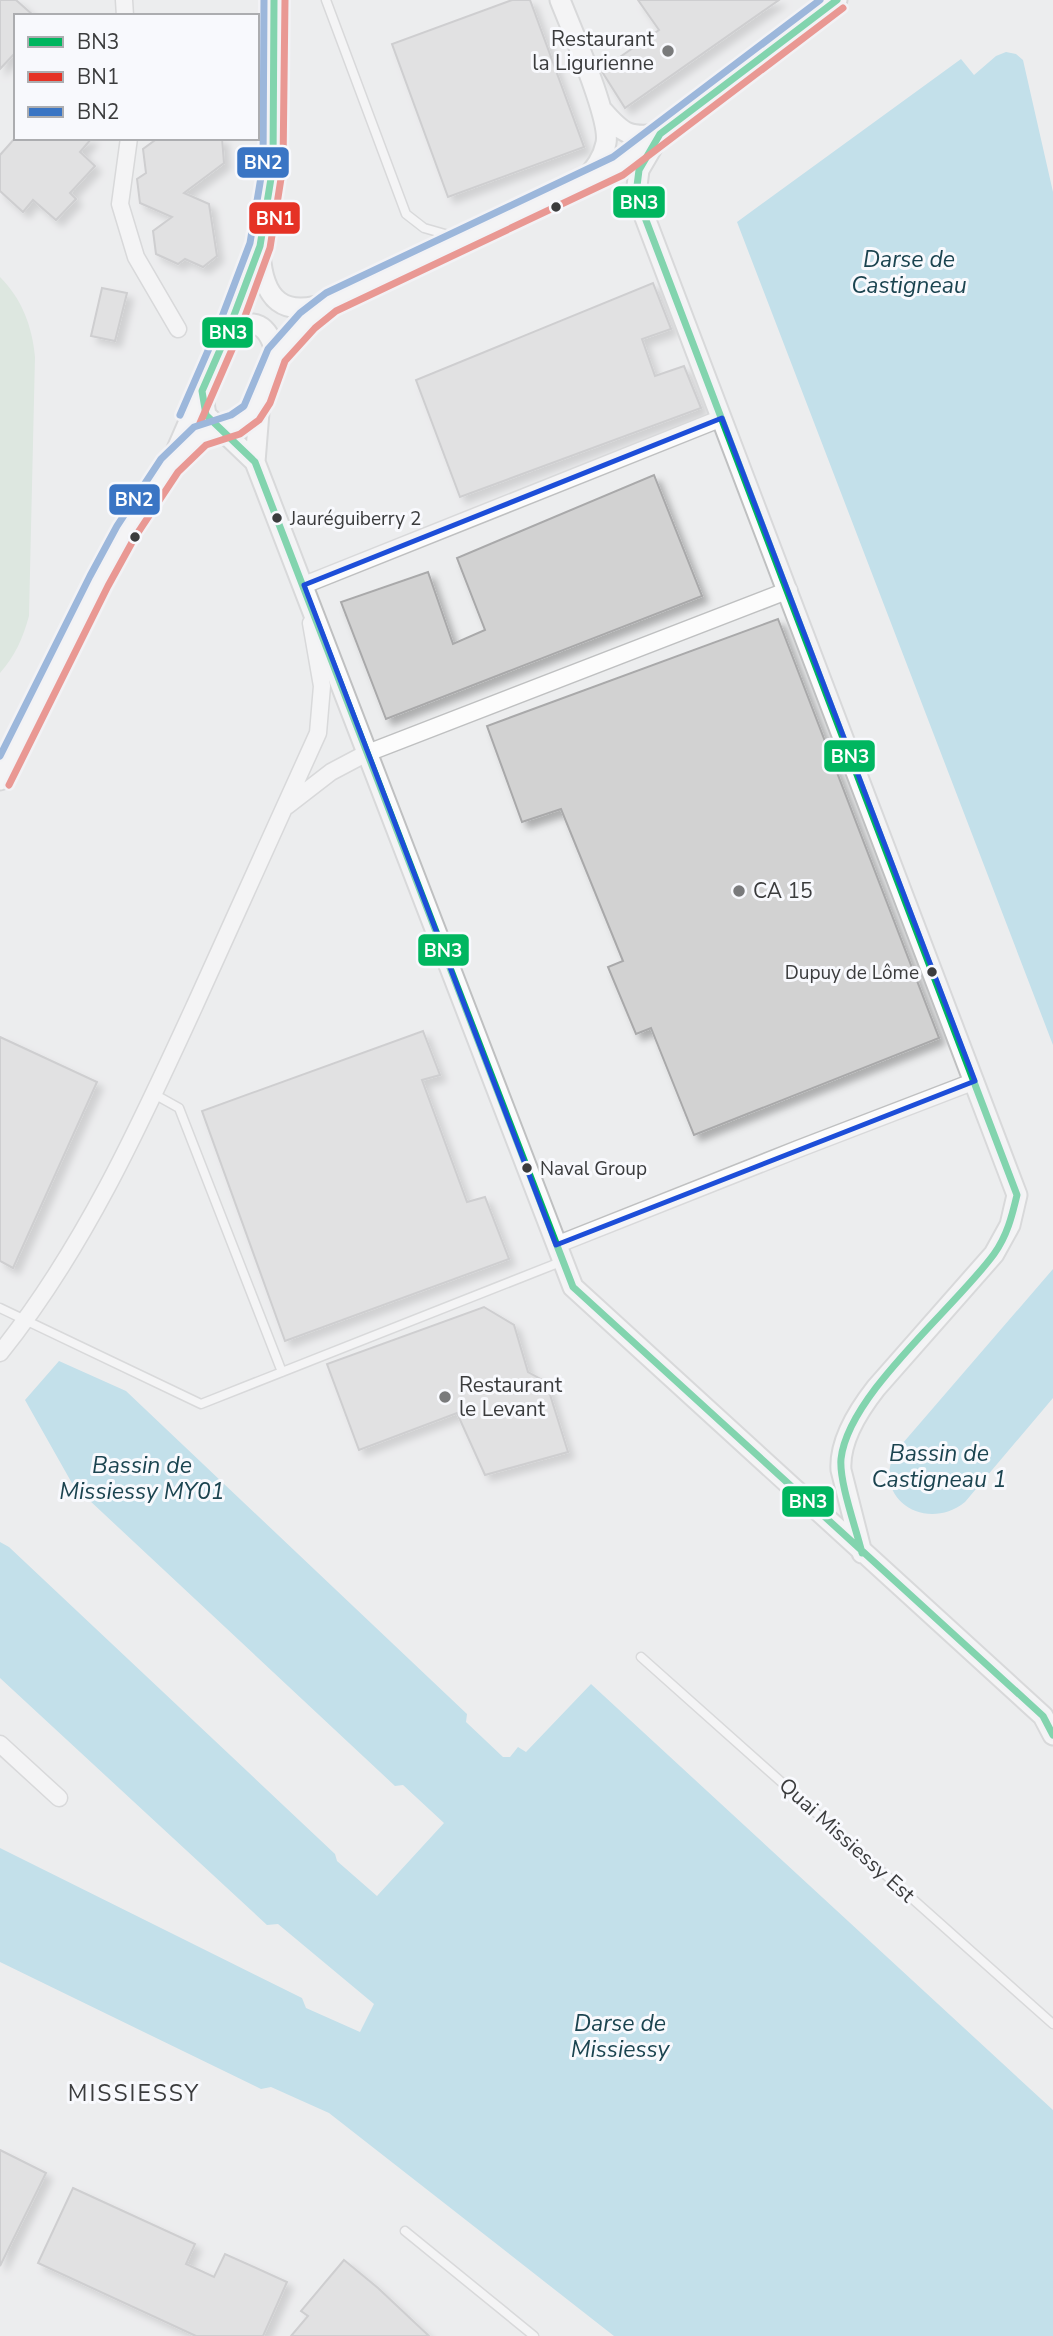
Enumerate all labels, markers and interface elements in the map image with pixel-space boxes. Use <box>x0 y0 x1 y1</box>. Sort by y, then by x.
legend <box>14 14 259 140</box>
place label: Restaurant la Ligurienne <box>532 25 655 77</box>
text: BN3 <box>77 28 119 56</box>
marker: Restaurant la Ligurienne <box>660 43 676 59</box>
text: BN1 <box>77 63 119 91</box>
text: BN2 <box>77 98 119 126</box>
line badge: BN2 <box>236 146 290 179</box>
text: BN2 <box>244 150 282 176</box>
line badge: BN3 <box>612 185 666 219</box>
text: BN3 <box>620 190 658 216</box>
unlabelled marker <box>549 200 563 214</box>
line badge: BN1 <box>248 201 301 235</box>
text: BN1 <box>256 206 294 232</box>
water label: Darse de Castigneau <box>851 244 967 301</box>
line badge: BN3 <box>201 316 254 349</box>
text: BN3 <box>209 320 247 346</box>
line badge: BN2 <box>108 483 161 516</box>
text: BN2 <box>115 487 153 513</box>
place label: Jauréguiberry 2 <box>289 506 421 532</box>
marker: Jauréguiberry 2 <box>270 511 284 525</box>
unlabelled marker <box>128 530 142 544</box>
line badge: BN3 <box>823 739 876 773</box>
text: BN3 <box>831 744 869 770</box>
place label: CA 15 <box>753 877 813 905</box>
marker: CA 15 <box>731 883 747 899</box>
line badge: BN3 <box>417 933 470 967</box>
text: BN3 <box>424 938 462 964</box>
place label: Dupuy de Lôme <box>785 960 919 986</box>
marker: Dupuy de Lôme <box>925 965 939 979</box>
place label: Naval Group <box>540 1156 647 1182</box>
marker: Naval Group <box>520 1161 534 1175</box>
place label: Restaurant le Levant <box>459 1371 563 1423</box>
marker: Restaurant le Levant <box>437 1389 453 1405</box>
water label: Bassin de Castigneau 1 <box>871 1438 1007 1495</box>
water label: Bassin de Missiessy MY01 <box>59 1450 225 1507</box>
line badge: BN3 <box>781 1485 835 1518</box>
text: BN3 <box>789 1489 827 1515</box>
street label: Quai Missiessy Est <box>773 1771 921 1909</box>
water label: Darse de Missiessy <box>571 2008 670 2065</box>
district label: MISSIESSY <box>68 2078 200 2109</box>

